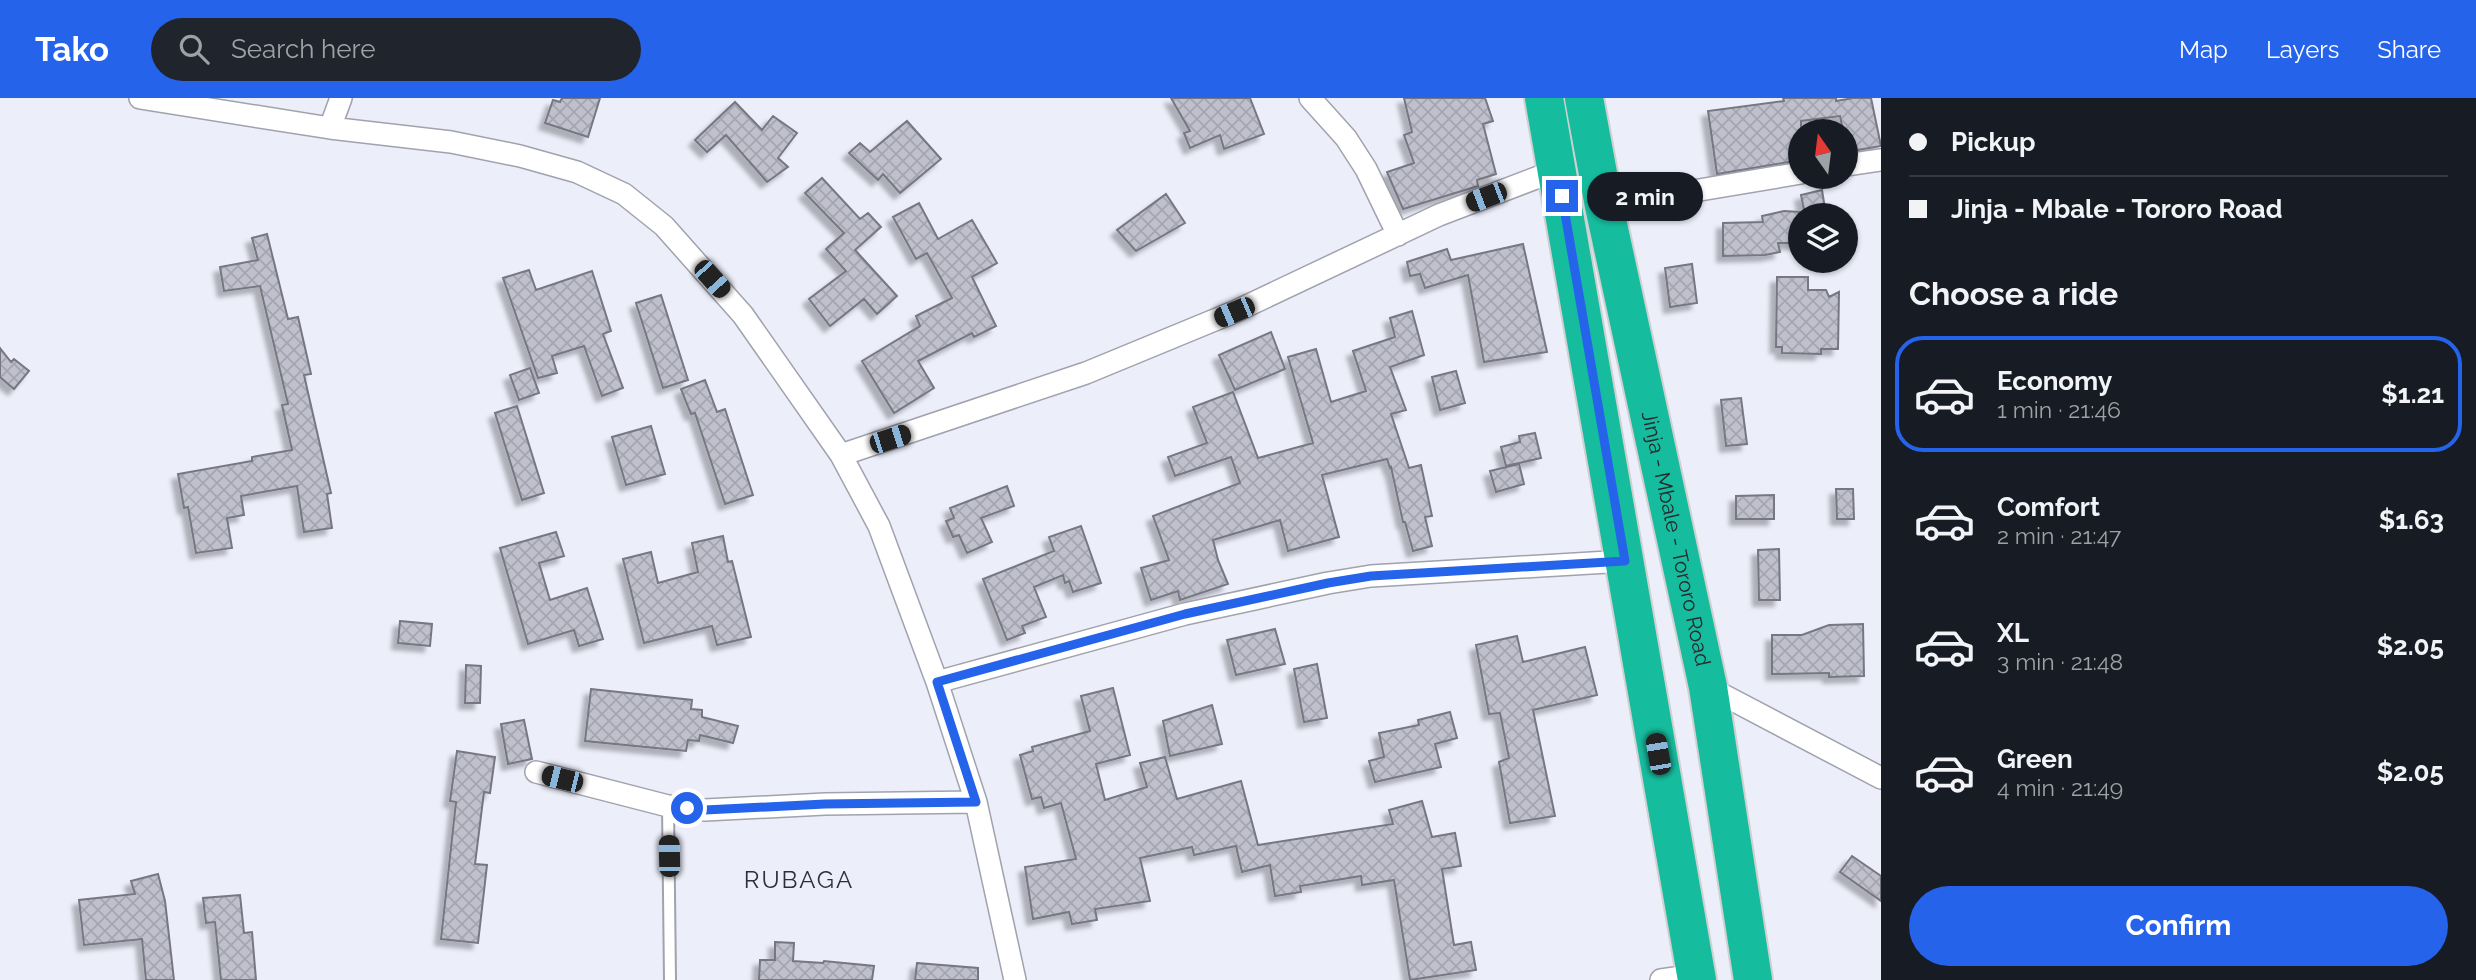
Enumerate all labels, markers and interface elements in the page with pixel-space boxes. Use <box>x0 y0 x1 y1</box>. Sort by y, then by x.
search box <box>151 18 641 81</box>
text: Tako <box>35 30 109 69</box>
icon: search <box>175 30 213 68</box>
text: Search here <box>231 34 375 64</box>
text: Map <box>2179 35 2228 64</box>
text: Layers <box>2266 35 2339 64</box>
text: Share <box>2377 35 2441 64</box>
north arrow <box>1788 119 1858 189</box>
map controls <box>1788 119 1858 273</box>
text: Pickup <box>1951 127 2036 157</box>
callout: 2 min <box>1586 172 1702 220</box>
car <box>1463 180 1510 214</box>
route end <box>1546 180 1578 212</box>
text: 2 min <box>1615 183 1675 210</box>
text: Jinja - Mbale - Tororo Road <box>1951 194 2283 224</box>
button: layers <box>1788 203 1858 273</box>
car <box>691 256 734 302</box>
text: Choose a ride <box>1909 275 2118 312</box>
car <box>1211 294 1258 330</box>
icon: car <box>1913 363 1976 426</box>
text: Economy <box>1997 366 2112 396</box>
text: $1.21 <box>2381 379 2444 409</box>
text: 1 min · 21:46 <box>1997 396 2121 423</box>
street label: Jinja - Mbale - Tororo Road <box>1637 408 1716 668</box>
car <box>867 423 914 455</box>
icon: car <box>1913 489 1976 552</box>
text: Comfort <box>1997 492 2100 522</box>
text: $1.63 <box>2379 505 2444 535</box>
text: 2 min · 21:47 <box>1997 522 2121 549</box>
icon: car <box>1913 615 1976 678</box>
text: XL <box>1997 618 2029 648</box>
text: $2.05 <box>2377 631 2444 661</box>
text: 3 min · 21:48 <box>1997 648 2123 675</box>
car <box>1645 731 1672 777</box>
icon: car <box>1913 741 1976 804</box>
text: Green <box>1997 744 2073 774</box>
text: $2.05 <box>2377 757 2444 787</box>
car <box>540 764 585 794</box>
text: 4 min · 21:49 <box>1997 774 2123 801</box>
route start <box>671 792 703 824</box>
car <box>659 835 680 877</box>
district label: RUBAGA <box>744 865 854 894</box>
button: Confirm <box>1909 886 2448 966</box>

